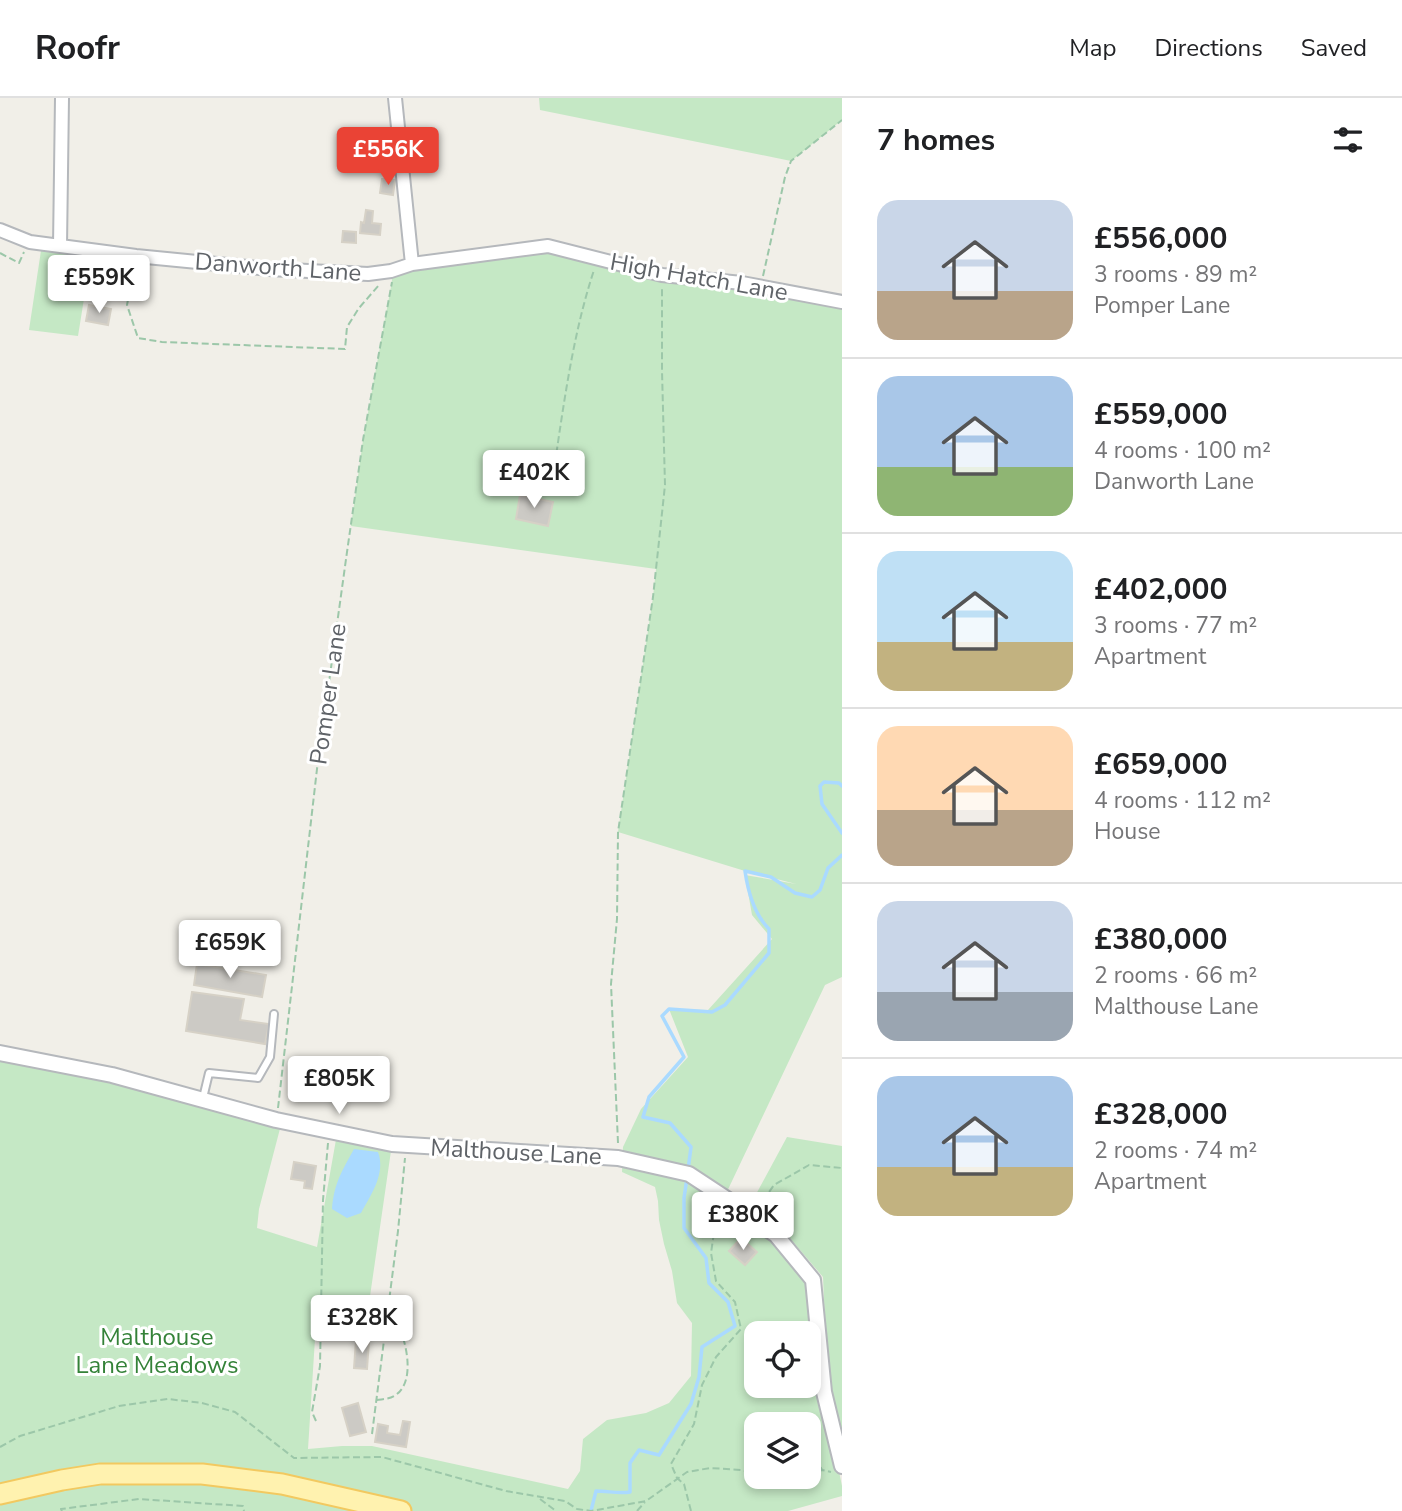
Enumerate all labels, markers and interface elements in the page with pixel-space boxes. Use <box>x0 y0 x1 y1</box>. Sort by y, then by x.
text: Roofr <box>35 26 120 71</box>
text: Map <box>1069 32 1116 64</box>
text: Directions <box>1154 32 1263 64</box>
text: Saved <box>1301 32 1367 64</box>
text: 7 homes <box>877 120 995 161</box>
icon: filters <box>1329 121 1367 159</box>
pin: £556K <box>339 127 437 187</box>
text: £556K <box>353 134 423 165</box>
text: £556,000 <box>1094 218 1227 259</box>
icon: home <box>933 228 1017 312</box>
street label: Danworth Lane <box>194 245 362 289</box>
street label: High Hatch Lane <box>608 246 790 308</box>
pin: £559K <box>50 256 148 315</box>
text: 3 rooms · 89 m² <box>1094 259 1257 290</box>
text: £559K <box>64 262 134 293</box>
text: Pomper Lane <box>1094 290 1230 321</box>
text: £559,000 <box>1094 394 1227 435</box>
icon: home <box>933 404 1017 488</box>
text: 4 rooms · 100 m² <box>1094 435 1271 466</box>
pin: £402K <box>485 450 583 510</box>
text: £402K <box>499 457 569 488</box>
text: Danworth Lane <box>1094 466 1254 497</box>
text: £402,000 <box>1094 569 1227 610</box>
icon: home <box>933 579 1017 663</box>
text: 3 rooms · 77 m² <box>1094 610 1257 641</box>
street label: Pomper Lane <box>302 621 354 767</box>
text: Apartment <box>1094 641 1206 672</box>
text: £659,000 <box>1094 744 1227 785</box>
icon: home <box>933 754 1017 838</box>
text: 4 rooms · 112 m² <box>1094 785 1271 816</box>
text: House <box>1094 816 1161 847</box>
text: £380,000 <box>1094 919 1227 960</box>
pin: £659K <box>181 920 279 980</box>
text: £659K <box>195 927 265 958</box>
icon: home <box>933 929 1017 1013</box>
text: 2 rooms · 66 m² <box>1094 960 1257 991</box>
text: Malthouse Lane <box>1094 991 1258 1022</box>
pin: £805K <box>290 1056 388 1116</box>
text: £805K <box>304 1063 374 1094</box>
text: £328,000 <box>1094 1094 1227 1135</box>
icon: home <box>933 1104 1017 1188</box>
street label: Malthouse Lane <box>429 1132 603 1172</box>
text: 2 rooms · 74 m² <box>1094 1135 1257 1166</box>
text: Apartment <box>1094 1166 1206 1197</box>
pin: £380K <box>694 1192 792 1252</box>
text: £380K <box>708 1199 778 1230</box>
pin: £328K <box>313 1296 411 1355</box>
text: £328K <box>327 1302 397 1333</box>
park label: Malthouse Lane Meadows <box>76 1321 238 1381</box>
map controls <box>744 1321 821 1489</box>
button: locate <box>744 1321 821 1398</box>
button: layers <box>744 1412 821 1489</box>

